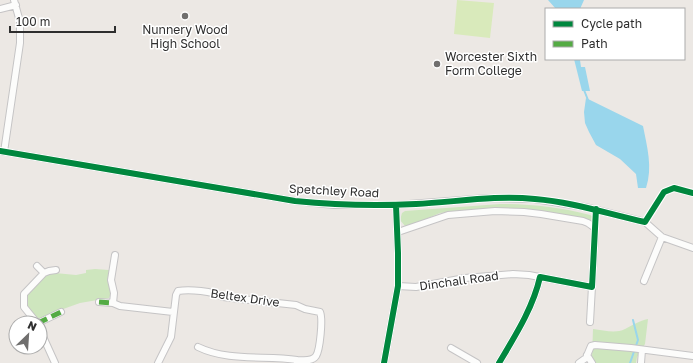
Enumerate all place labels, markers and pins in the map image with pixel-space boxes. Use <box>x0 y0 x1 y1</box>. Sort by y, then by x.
marker: Nunnery Wood High School <box>180 11 190 21</box>
place label: Nunnery Wood High School <box>142 22 228 51</box>
place label: Worcester Sixth Form College <box>445 49 537 78</box>
marker: Worcester Sixth Form College <box>432 59 442 69</box>

